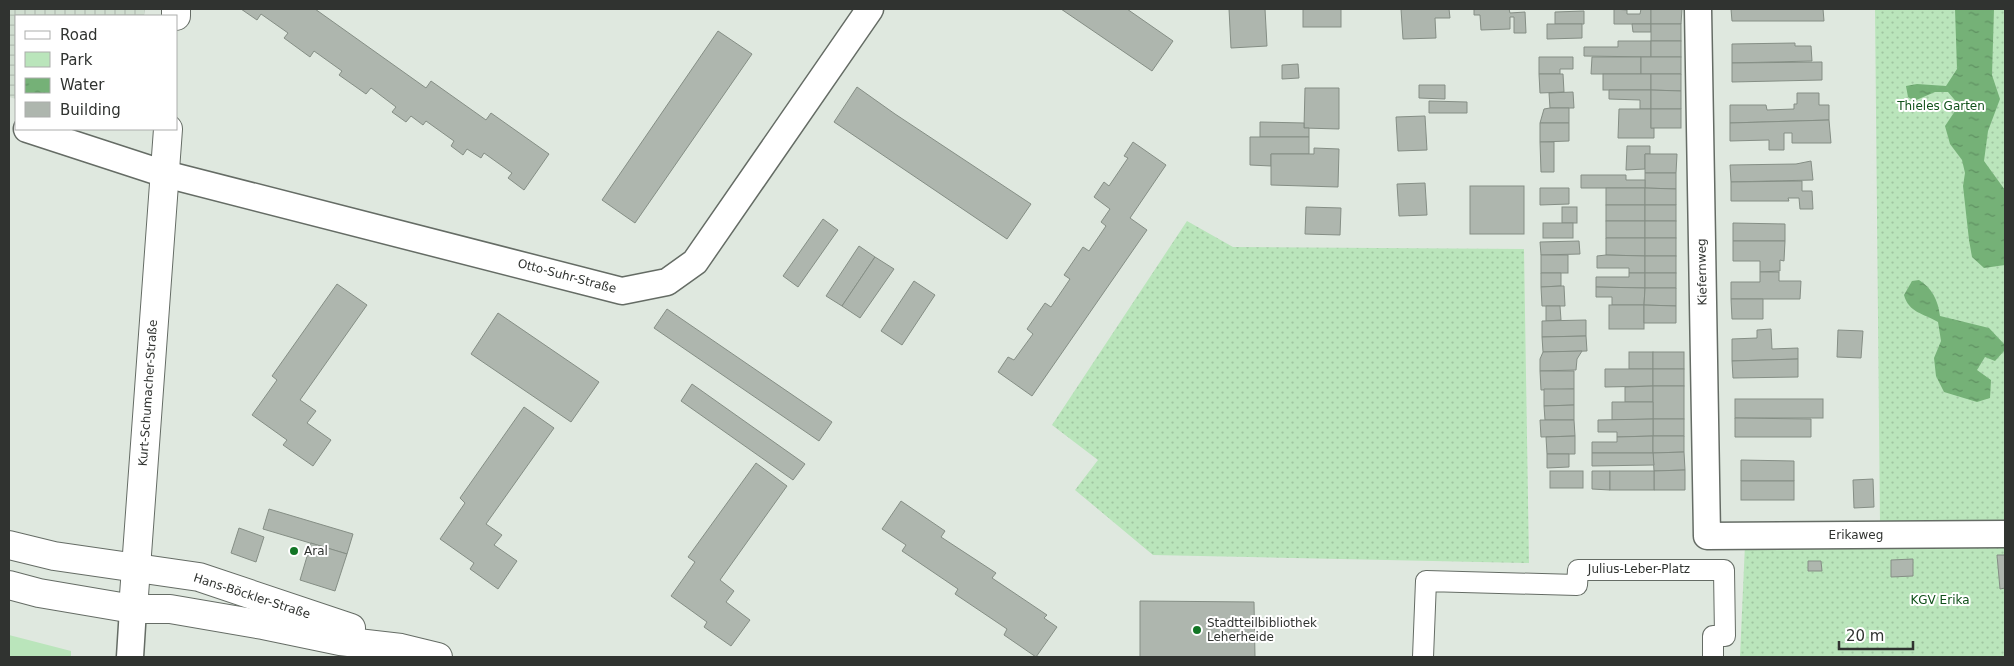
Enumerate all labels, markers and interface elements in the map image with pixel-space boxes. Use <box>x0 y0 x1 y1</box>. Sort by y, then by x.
legend <box>15 15 178 130</box>
text: Road <box>60 26 98 44</box>
text: Park <box>60 51 93 69</box>
text: Water <box>60 76 105 94</box>
park label: Thieles Garten <box>1896 99 1985 113</box>
text: Building <box>60 101 121 119</box>
street label: Kiefernweg <box>1694 238 1710 306</box>
street label: Otto-Suhr-Straße <box>516 256 618 296</box>
street label: Kurt-Schumacher-Straße <box>136 319 160 467</box>
street label: Erikaweg <box>1829 528 1883 542</box>
place label: Aral <box>304 544 328 558</box>
marker: Aral <box>288 545 300 557</box>
street label: Julius-Leber-Platz <box>1587 562 1690 576</box>
street label: Hans-Böckler-Straße <box>192 570 312 622</box>
park label: KGV Erika <box>1910 593 1970 607</box>
place label: Stadtteilbibliothek Leherheide <box>1207 616 1317 644</box>
scale bar <box>1839 618 1913 650</box>
marker: Stadtteilbibliothek Leherheide <box>1191 624 1203 636</box>
text: 20 m <box>1846 627 1884 645</box>

